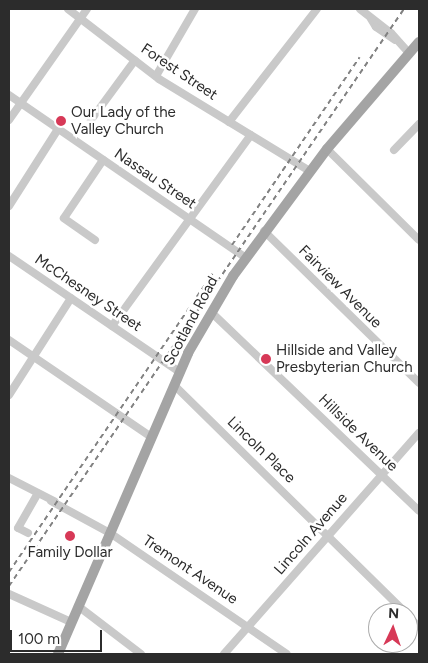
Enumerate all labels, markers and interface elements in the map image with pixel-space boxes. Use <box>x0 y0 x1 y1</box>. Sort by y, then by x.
street label: Forest Street <box>137 40 221 104</box>
place label: Our Lady of the Valley Church <box>71 103 176 138</box>
marker: Our Lady of the Valley Church <box>55 115 67 127</box>
street label: Nassau Street <box>111 145 199 213</box>
street label: Fairview Avenue <box>295 242 385 332</box>
street label: McChesney Street <box>31 251 145 335</box>
street label: Scotland Road <box>160 273 222 369</box>
place label: Hillside and Valley Presbyterian Church <box>276 341 413 376</box>
marker: Hillside and Valley Presbyterian Church <box>260 353 272 365</box>
street label: Hillside Avenue <box>315 391 401 475</box>
street label: Lincoln Place <box>223 413 299 487</box>
street label: Lincoln Avenue <box>271 489 351 579</box>
marker: Family Dollar <box>64 530 76 542</box>
street label: Tremont Avenue <box>139 532 241 608</box>
place label: Family Dollar <box>27 544 113 562</box>
north arrow <box>368 603 418 653</box>
text: N <box>388 605 400 622</box>
scale bar <box>12 620 105 652</box>
text: 100 m <box>18 630 60 648</box>

